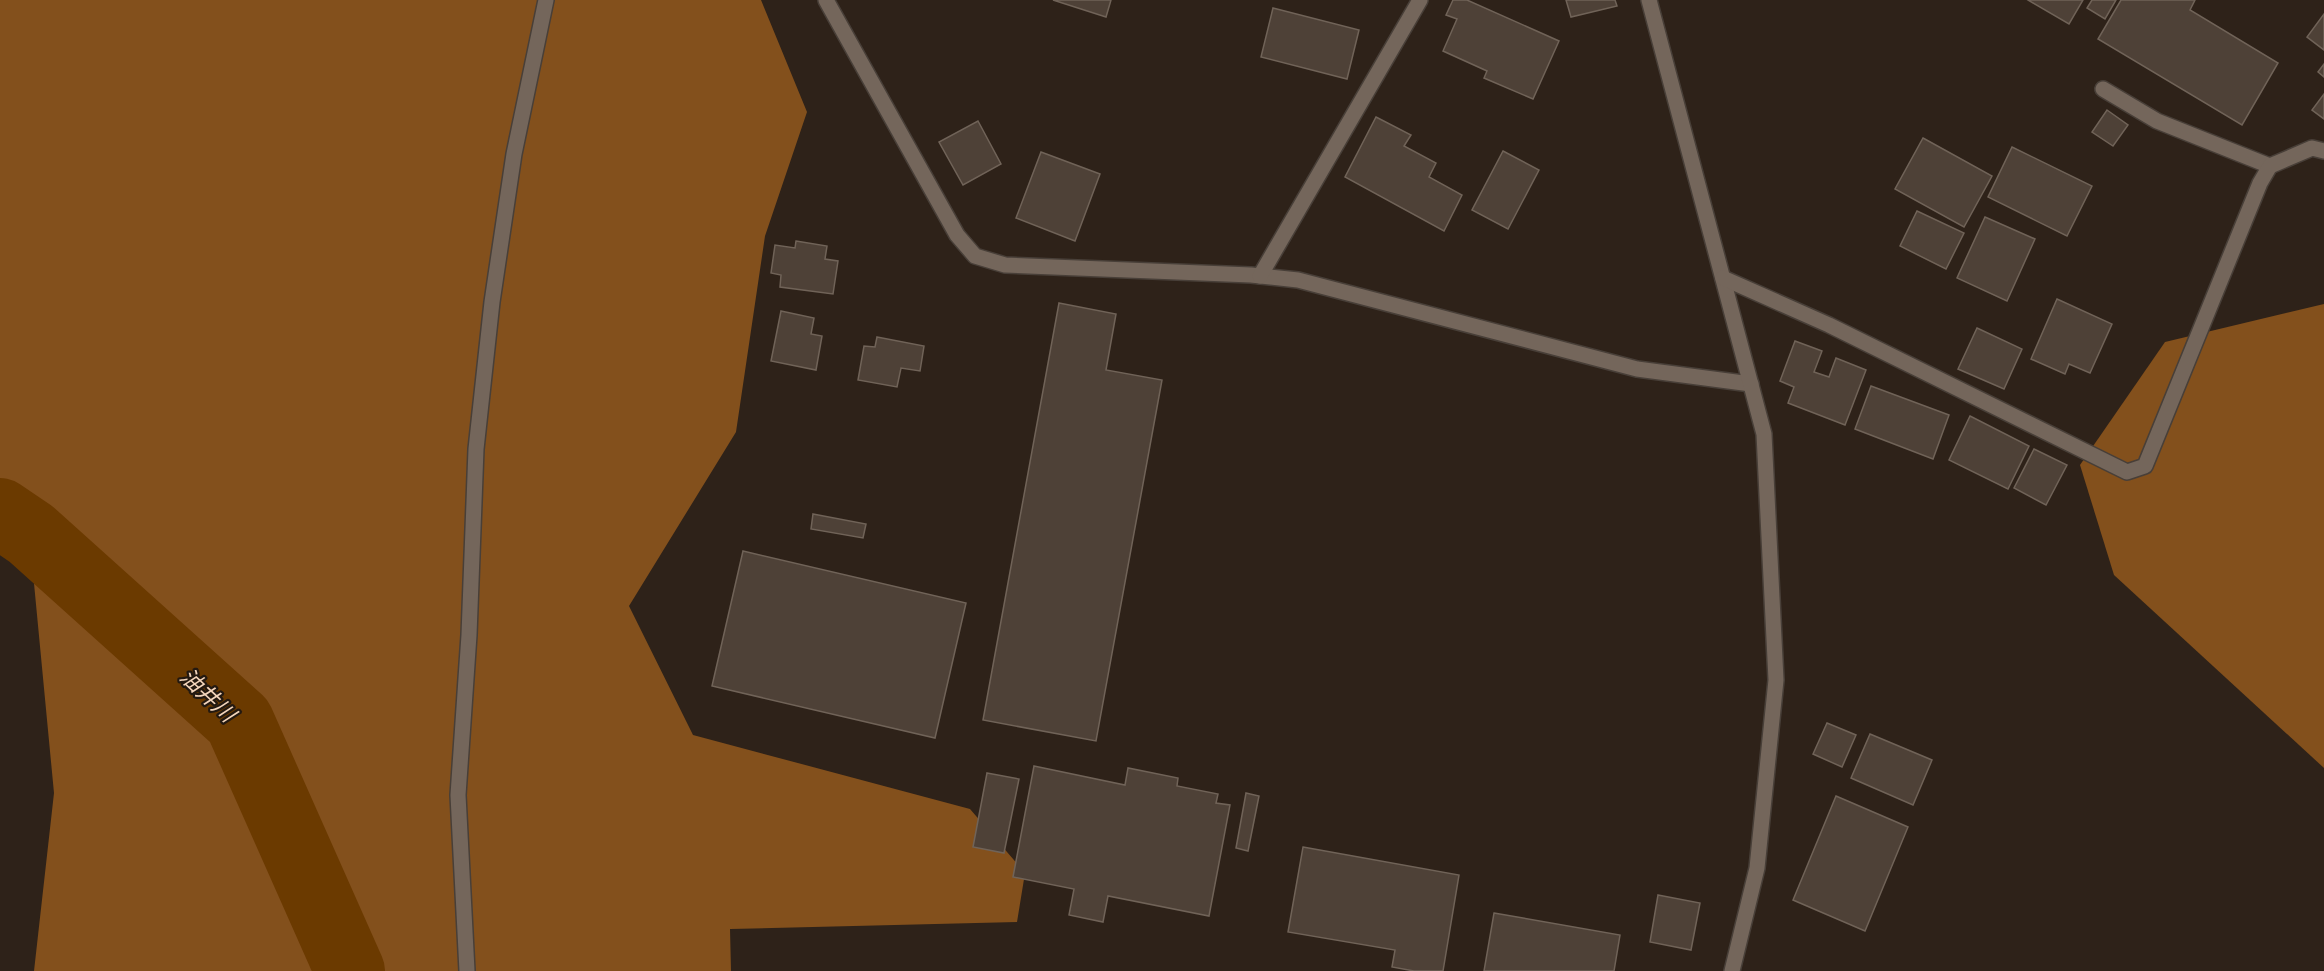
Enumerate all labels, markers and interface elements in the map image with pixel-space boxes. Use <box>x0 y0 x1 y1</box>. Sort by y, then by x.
water label: 油井川 <box>174 664 242 730</box>

